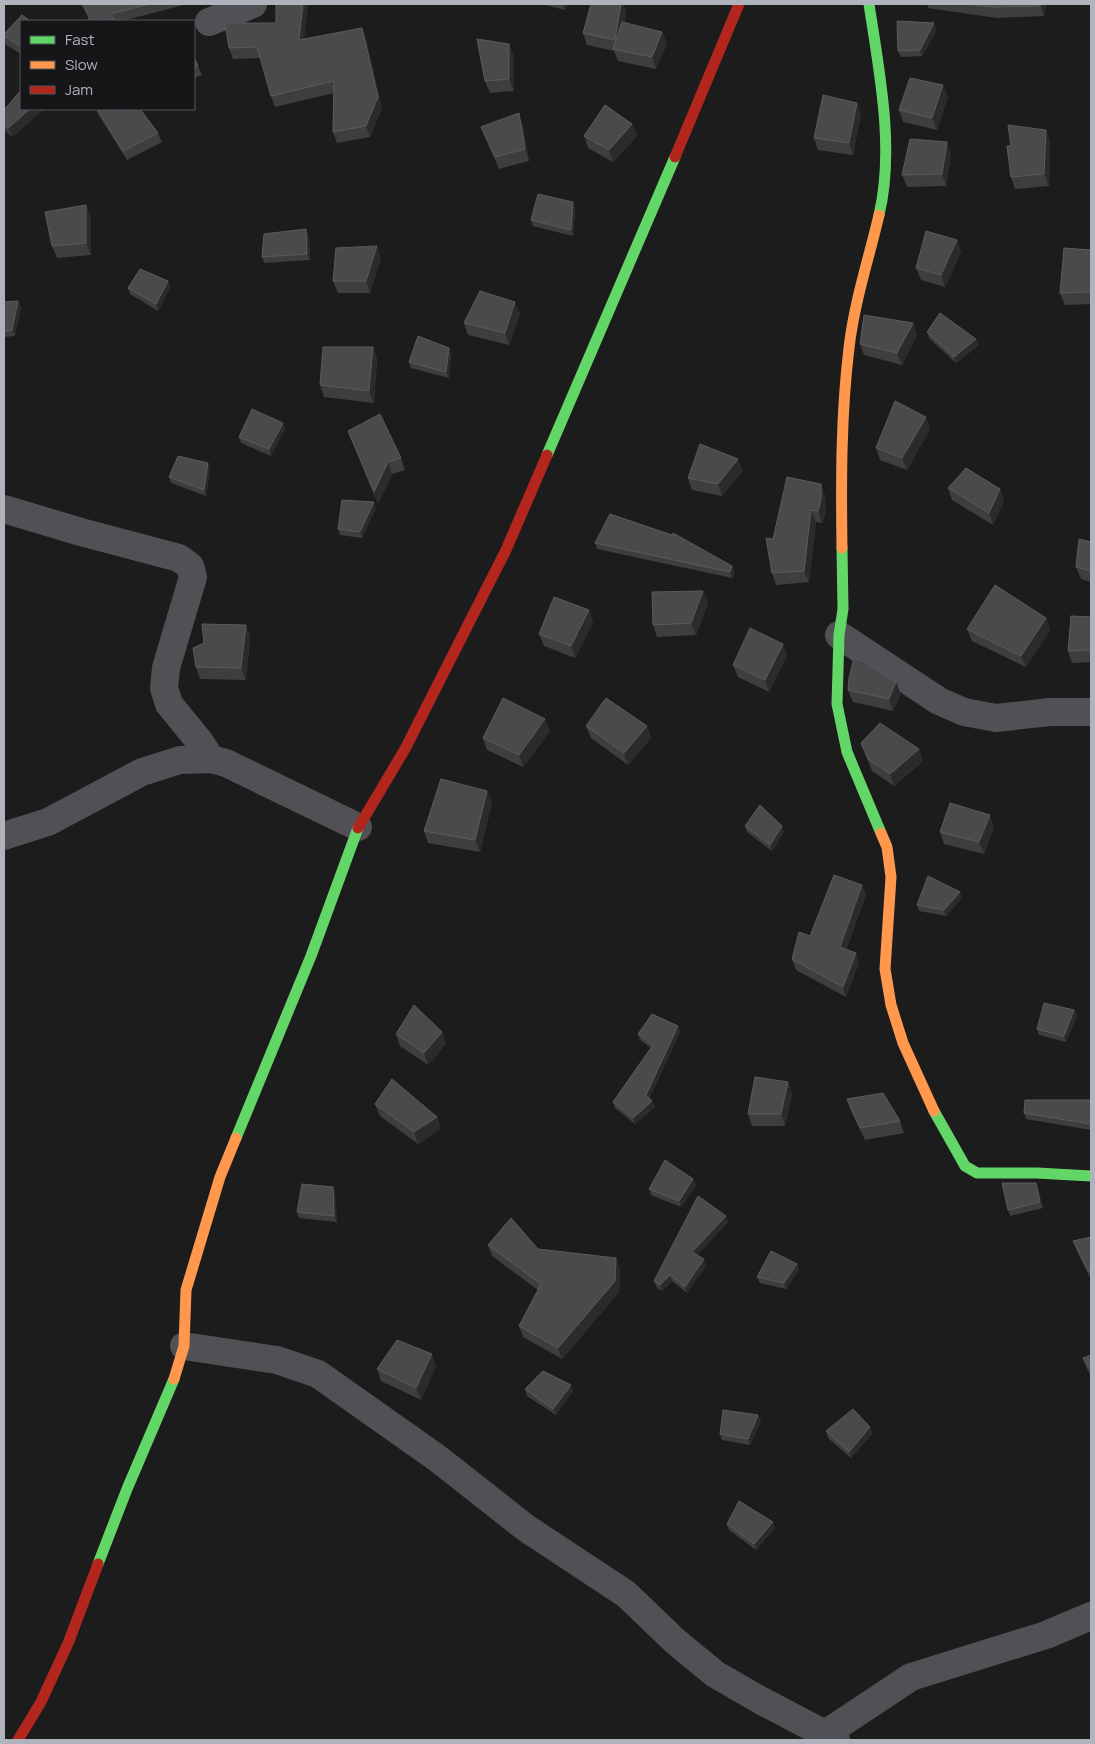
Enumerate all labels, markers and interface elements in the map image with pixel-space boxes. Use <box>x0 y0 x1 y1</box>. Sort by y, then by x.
legend <box>20 20 195 110</box>
text: Fast <box>65 29 94 50</box>
text: Slow <box>65 54 98 75</box>
text: Jam <box>65 79 93 100</box>

